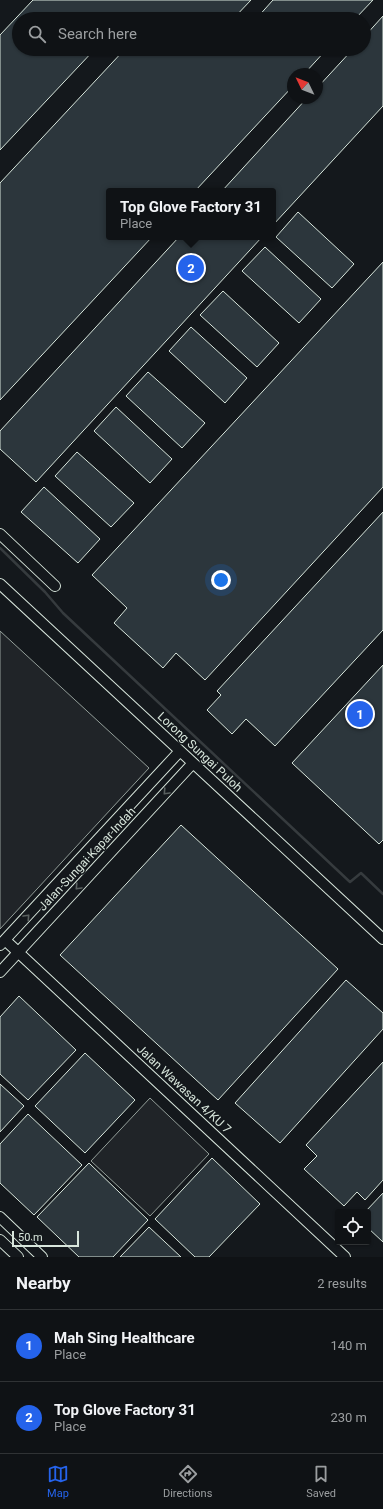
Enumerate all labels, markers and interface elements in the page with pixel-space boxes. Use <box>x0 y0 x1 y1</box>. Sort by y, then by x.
search box <box>12 12 371 56</box>
icon: search <box>26 23 48 45</box>
text: Search here <box>58 25 137 43</box>
north arrow <box>287 68 323 104</box>
popup <box>106 188 276 240</box>
text: Top Glove Factory 31 <box>120 198 262 216</box>
text: Place <box>120 216 152 231</box>
pin: 2 <box>178 253 204 283</box>
your location <box>211 570 231 590</box>
pin: 1 <box>347 699 373 729</box>
street label: Lorong Sungai Puloh <box>155 709 245 795</box>
one-way arrow <box>164 787 171 795</box>
street label: Jalan Sungai Kapar Indah <box>36 805 138 913</box>
one-way arrow <box>76 883 83 890</box>
one-way arrow <box>22 914 29 921</box>
street label: Jalan Wawasan 4/KU 7 <box>134 1042 234 1136</box>
map controls <box>335 1209 371 1245</box>
button: locate <box>335 1209 371 1245</box>
scale bar <box>12 1229 79 1248</box>
text: 50 m <box>18 1231 43 1244</box>
text: Nearby <box>16 1273 71 1293</box>
text: 2 results <box>317 1276 367 1291</box>
text: Mah Sing Healthcare <box>54 1329 195 1347</box>
text: 1 <box>25 1338 33 1353</box>
text: 140 m <box>330 1338 367 1353</box>
text: Place <box>54 1347 86 1362</box>
text: Top Glove Factory 31 <box>54 1401 196 1419</box>
text: 2 <box>25 1410 33 1425</box>
text: 230 m <box>330 1410 367 1425</box>
text: Place <box>54 1419 86 1434</box>
tab: Map <box>47 1463 69 1500</box>
tab: Directions <box>163 1463 212 1500</box>
tab: Saved <box>306 1463 336 1500</box>

